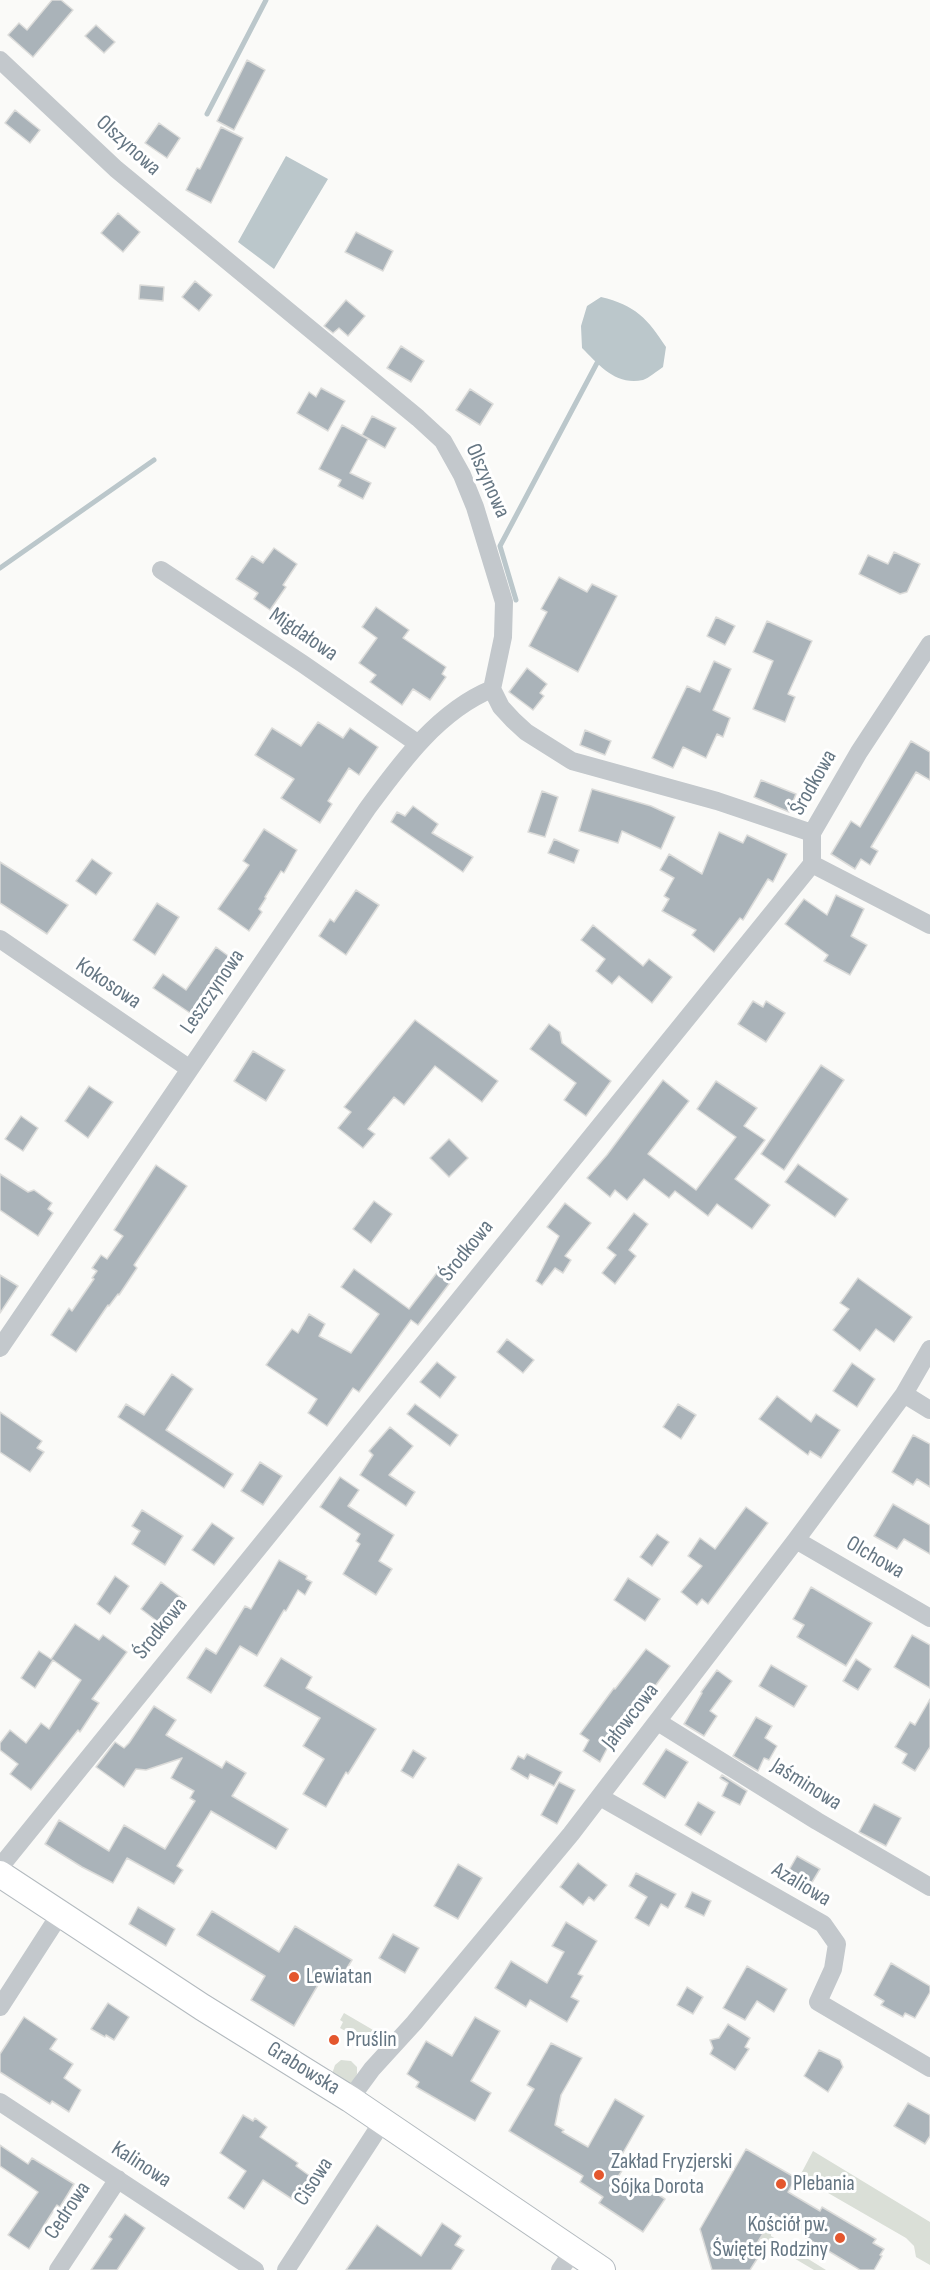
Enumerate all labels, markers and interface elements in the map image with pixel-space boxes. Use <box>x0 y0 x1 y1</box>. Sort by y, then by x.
street label: Olszynowa <box>90 110 166 182</box>
street label: Olszynowa <box>459 440 515 522</box>
street label: Migdałowa <box>264 602 342 668</box>
street label: Środkowa <box>785 746 843 820</box>
street label: Leszczynowa <box>175 945 251 1039</box>
street label: Kokosowa <box>70 953 146 1015</box>
street label: Środkowa <box>434 1215 500 1287</box>
street label: Olchowa <box>841 1531 909 1585</box>
street label: Środkowa <box>128 1593 194 1665</box>
street label: Jałowcowa <box>597 1679 665 1755</box>
street label: Jaśminowa <box>766 1753 846 1817</box>
street label: Azaliowa <box>767 1857 835 1913</box>
place label: Lewiatan <box>306 1964 372 1990</box>
marker: Lewiatan <box>287 1970 301 1984</box>
place label: Pruślin <box>346 2027 397 2053</box>
marker: Pruślin <box>327 2033 341 2047</box>
street label: Grabowska <box>262 2036 344 2102</box>
street label: Kalinowa <box>106 2136 176 2194</box>
place label: Zakład Fryzjerski Sójka Dorota <box>611 2149 732 2200</box>
street label: Cisowa <box>289 2153 339 2211</box>
marker: Zakład Fryzjerski Sójka Dorota <box>592 2168 606 2182</box>
place label: Plebania <box>793 2171 855 2197</box>
street label: Cedrowa <box>39 2177 97 2245</box>
marker: Plebania <box>774 2177 788 2191</box>
place label: Kościół pw. Świętej Rodziny <box>713 2212 828 2264</box>
marker: Kościół pw. Świętej Rodziny <box>833 2231 847 2245</box>

